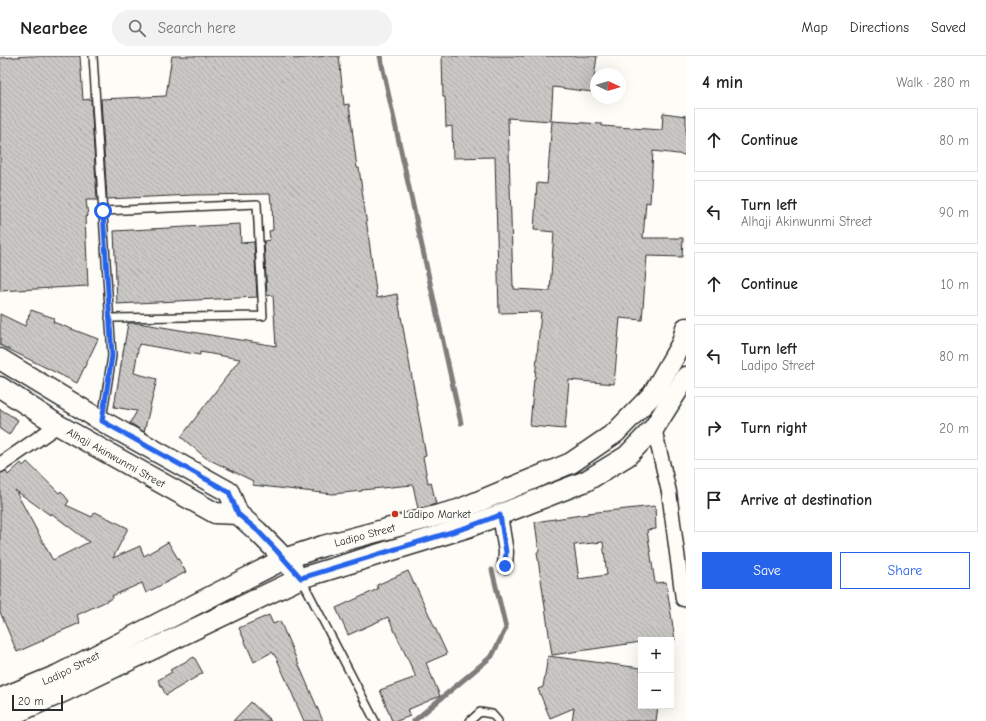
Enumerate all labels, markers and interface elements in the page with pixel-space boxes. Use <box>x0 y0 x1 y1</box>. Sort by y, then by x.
search box <box>112 10 392 46</box>
text: Nearbee <box>20 17 88 39</box>
icon: search <box>126 17 148 39</box>
text: Search here <box>158 19 236 37</box>
text: Map <box>801 19 828 36</box>
text: Directions <box>850 19 909 36</box>
text: Saved <box>931 19 966 36</box>
north arrow <box>590 68 626 104</box>
text: 4 min <box>702 73 743 92</box>
text: Walk · 280 m <box>896 75 970 90</box>
icon: ahead <box>703 129 725 151</box>
text: Continue <box>741 131 798 149</box>
text: 80 m <box>939 133 969 148</box>
text: Turn left <box>741 196 797 214</box>
icon: left <box>703 201 725 223</box>
route start <box>94 202 112 220</box>
text: 90 m <box>939 205 969 220</box>
text: Alhaji Akinwunmi Street <box>741 214 872 229</box>
icon: ahead <box>703 273 725 295</box>
text: Continue <box>741 275 798 293</box>
text: 10 m <box>941 277 969 292</box>
text: Turn left <box>741 340 797 358</box>
icon: left <box>703 345 725 367</box>
text: 80 m <box>939 349 969 364</box>
text: Ladipo Street <box>741 358 815 373</box>
icon: right <box>703 417 725 439</box>
text: Turn right <box>741 419 807 437</box>
text: 20 m <box>939 421 969 436</box>
street label: Alhaji Akinwunmi Street <box>64 425 168 491</box>
icon: arrive <box>703 489 725 511</box>
text: Arrive at destination <box>741 491 872 509</box>
place label: Ladipo Market <box>403 508 472 521</box>
marker: Ladipo Market <box>390 509 400 519</box>
street label: Ladipo Street <box>333 521 397 550</box>
button: Save <box>702 552 832 589</box>
button: Share <box>840 552 970 589</box>
route end <box>496 557 514 575</box>
map controls <box>638 637 674 709</box>
button: + <box>638 637 674 673</box>
street label: Ladipo Street <box>40 649 102 688</box>
button: − <box>638 673 674 709</box>
scale bar <box>12 693 63 712</box>
text: 20 m <box>18 695 43 708</box>

